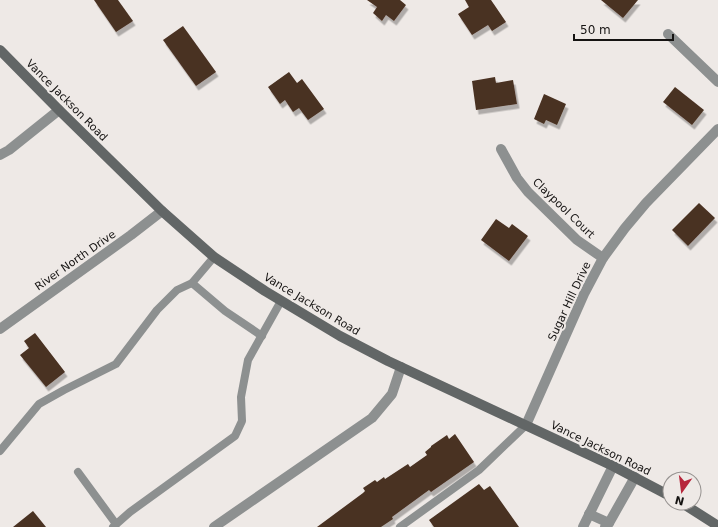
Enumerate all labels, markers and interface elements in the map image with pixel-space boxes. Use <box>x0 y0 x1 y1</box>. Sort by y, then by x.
scale bar <box>574 16 673 42</box>
text: 50 m <box>580 23 611 37</box>
street label: Vance Jackson Road <box>23 57 110 144</box>
street label: Claypool Court <box>530 175 598 242</box>
street label: River North Drive <box>32 228 118 293</box>
street label: Sugar Hill Drive <box>545 259 594 343</box>
street label: Vance Jackson Road <box>261 271 362 338</box>
street label: Vance Jackson Road <box>549 419 653 478</box>
north arrow <box>662 471 702 511</box>
text: N <box>674 493 686 508</box>

